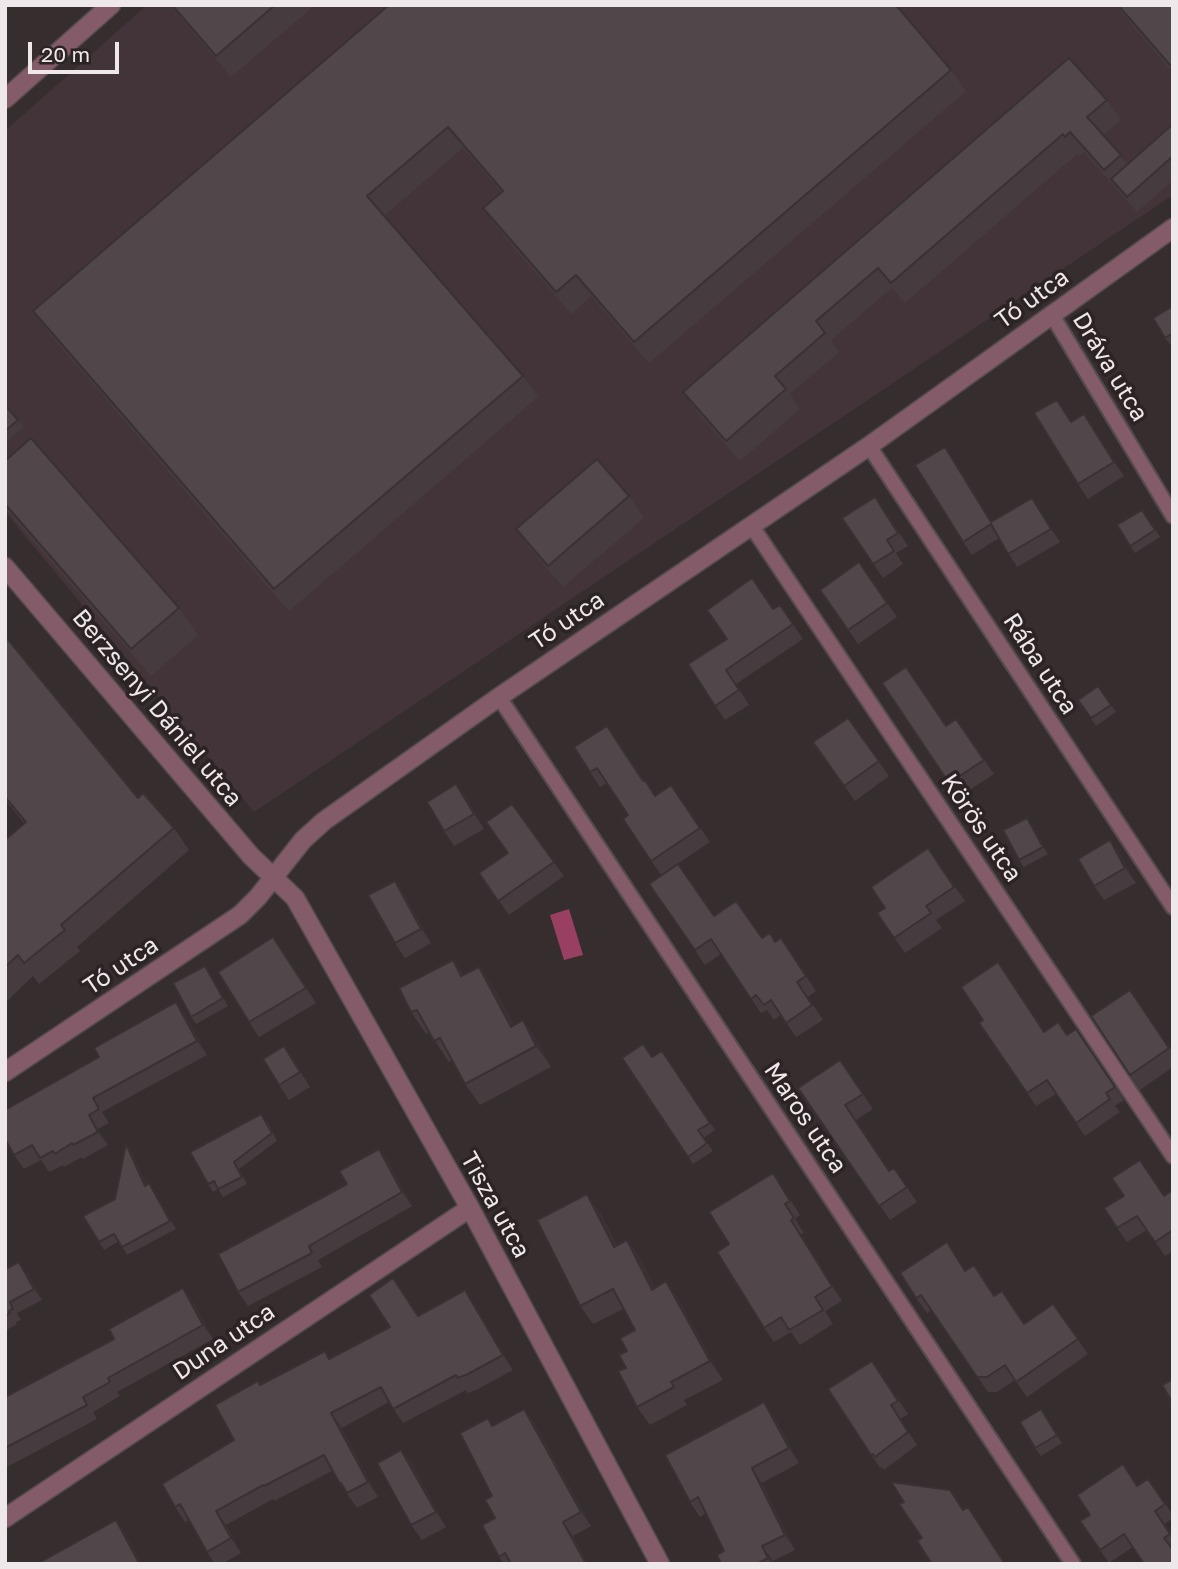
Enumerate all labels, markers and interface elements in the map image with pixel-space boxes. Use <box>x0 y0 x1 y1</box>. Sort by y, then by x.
scale bar <box>32 28 122 72</box>
text: 20 m <box>41 41 90 67</box>
street label: Tó utca <box>990 263 1074 335</box>
street label: Dráva utca <box>1066 307 1154 427</box>
street label: Tó utca <box>524 586 610 656</box>
street label: Berzsenyi Dániel utca <box>66 604 248 812</box>
street label: Rába utca <box>997 608 1083 720</box>
street label: Körös utca <box>935 769 1027 887</box>
street label: Tó utca <box>78 931 164 1001</box>
street label: Maros utca <box>757 1057 853 1179</box>
street label: Tisza utca <box>454 1147 536 1263</box>
street label: Duna utca <box>168 1298 280 1386</box>

